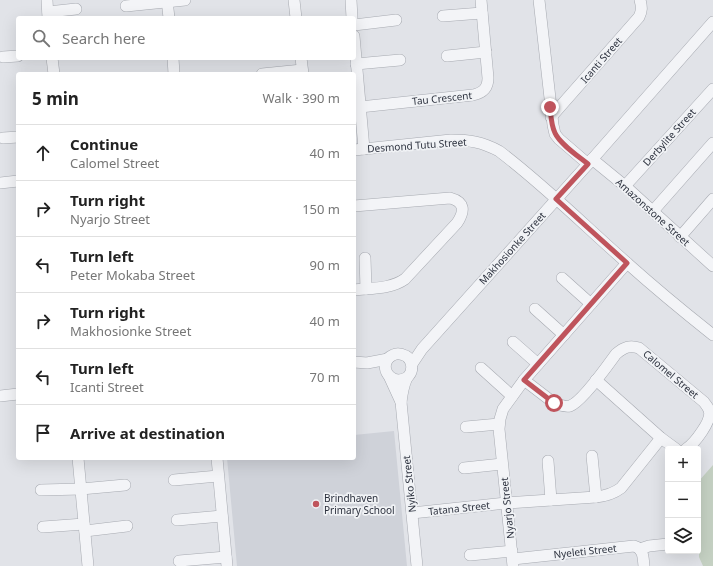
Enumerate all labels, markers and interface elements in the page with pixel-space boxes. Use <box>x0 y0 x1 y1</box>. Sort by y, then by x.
search box <box>16 16 356 60</box>
icon: search <box>30 27 52 49</box>
text: Search here <box>62 28 145 48</box>
street label: Icanti Street <box>577 34 625 86</box>
text: 5 min <box>32 87 79 110</box>
street label: Tau Crescent <box>411 88 473 108</box>
text: Walk · 390 m <box>262 89 340 107</box>
route end <box>541 98 559 116</box>
street label: Derbylite Street <box>639 105 699 169</box>
text: Continue <box>70 134 138 154</box>
street label: Desmond Tutu Street <box>367 135 468 155</box>
icon: ahead <box>32 142 54 164</box>
text: 40 m <box>310 144 340 162</box>
text: Calomel Street <box>70 154 159 172</box>
street label: Amazonstone Street <box>613 175 693 249</box>
text: Turn right <box>70 190 145 210</box>
icon: right <box>32 198 54 220</box>
text: 150 m <box>302 200 340 218</box>
street label: Makhosionke Street <box>476 208 549 287</box>
text: Nyarjo Street <box>70 210 150 228</box>
text: Turn left <box>70 246 134 266</box>
icon: left <box>32 254 54 276</box>
text: 90 m <box>310 256 340 274</box>
text: Peter Mokaba Street <box>70 266 195 284</box>
text: Turn right <box>70 302 145 322</box>
icon: right <box>32 310 54 332</box>
text: 40 m <box>310 312 340 330</box>
text: Makhosionke Street <box>70 322 191 340</box>
street label: Calomel Street <box>640 347 702 402</box>
text: Turn left <box>70 358 134 378</box>
icon: left <box>32 366 54 388</box>
text: 70 m <box>310 368 340 386</box>
text: Icanti Street <box>70 378 144 396</box>
route start <box>545 394 563 412</box>
icon: arrive <box>32 422 54 444</box>
text: Arrive at destination <box>70 423 225 443</box>
map controls <box>665 446 701 554</box>
button: + <box>665 446 701 482</box>
street label: Nyiko Street <box>399 454 419 513</box>
street label: Nyarjo Street <box>497 476 517 539</box>
button: − <box>665 482 701 518</box>
place label: Brindhaven Primary School <box>324 491 395 517</box>
street label: Tatana Street <box>427 498 491 518</box>
marker: Brindhaven Primary School <box>311 499 321 509</box>
button: layers <box>665 518 701 554</box>
street label: Nyeleti Street <box>553 541 618 561</box>

